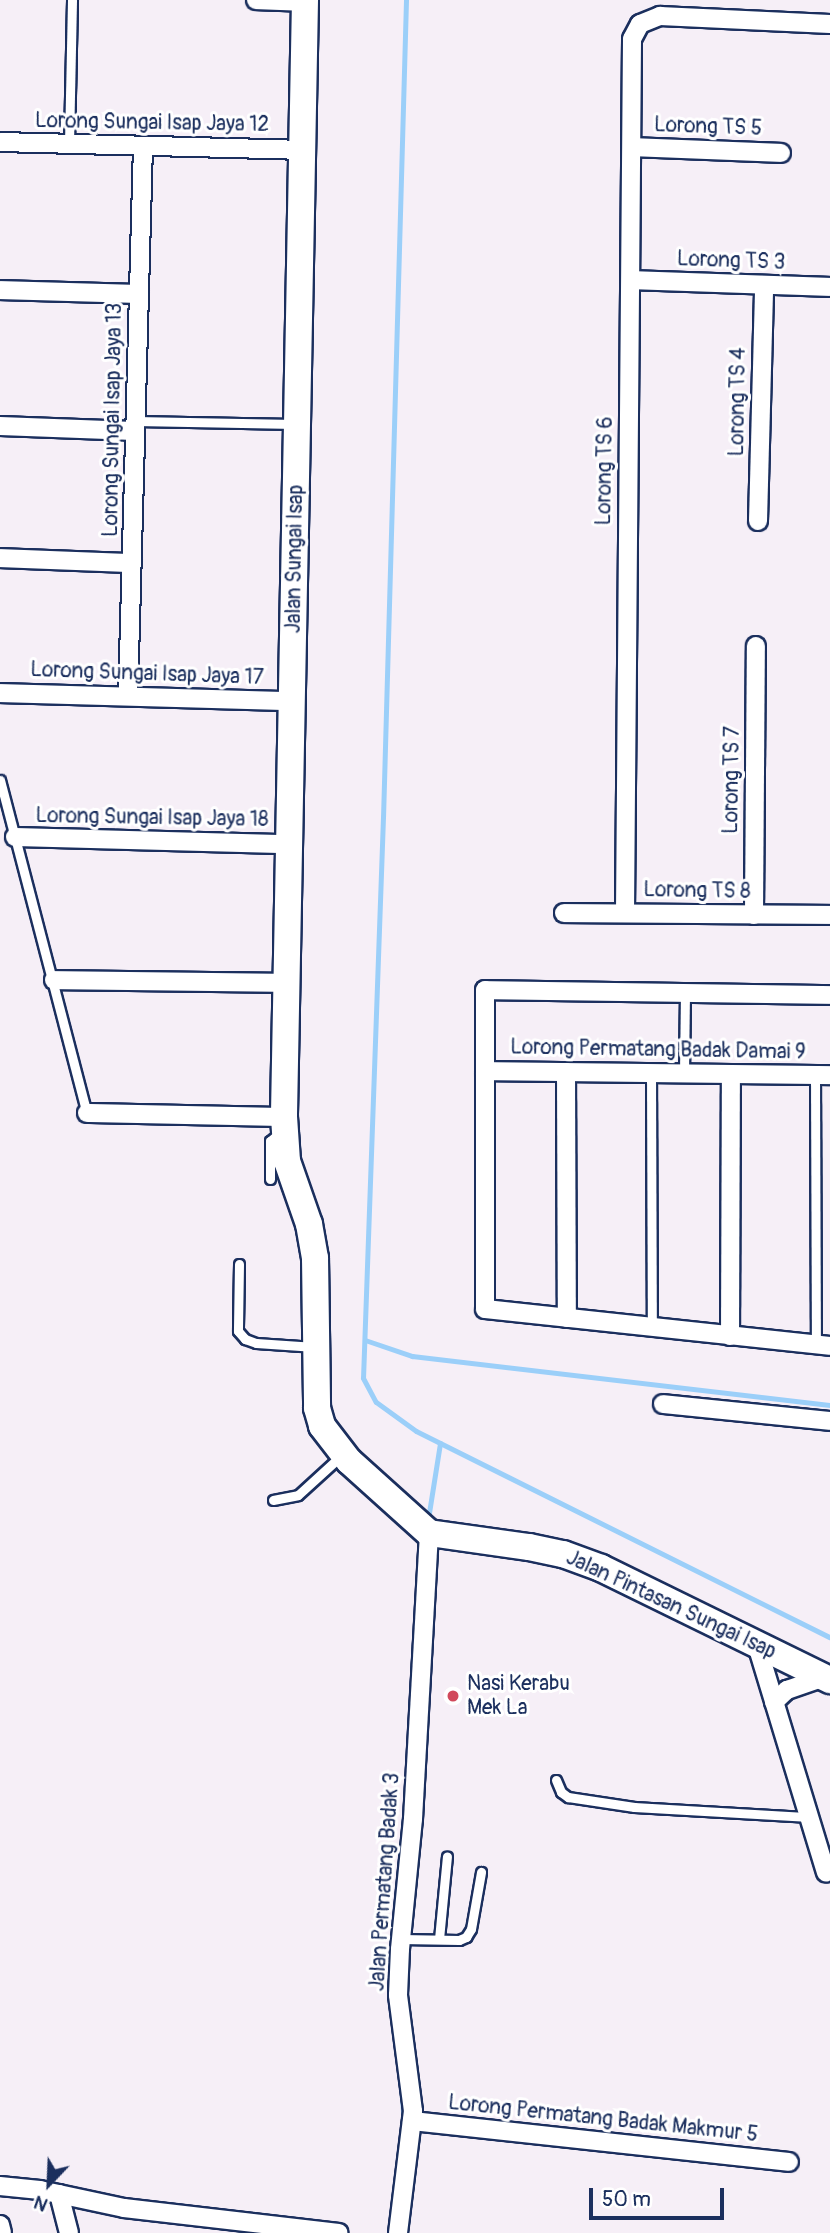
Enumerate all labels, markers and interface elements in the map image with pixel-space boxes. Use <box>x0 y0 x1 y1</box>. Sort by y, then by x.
street label: Lorong Sungai Isap Jaya 12 <box>35 108 269 138</box>
street label: Lorong TS 5 <box>654 113 762 141</box>
street label: Lorong TS 3 <box>676 247 786 275</box>
street label: Lorong Sungai Isap Jaya 13 <box>98 303 128 537</box>
street label: Lorong TS 4 <box>724 347 752 457</box>
street label: Lorong TS 6 <box>591 416 619 526</box>
street label: Jalan Sungai Isap <box>281 484 309 634</box>
street label: Lorong Sungai Isap Jaya 17 <box>30 657 264 691</box>
street label: Lorong TS 7 <box>718 726 746 834</box>
street label: Lorong Sungai Isap Jaya 18 <box>35 803 269 833</box>
street label: Lorong TS 8 <box>643 877 751 905</box>
street label: Lorong Permatang Badak Damai 9 <box>510 1035 806 1065</box>
street label: Jalan Pintasan Sungai Isap <box>562 1545 780 1665</box>
place label: Nasi Kerabu Mek La <box>467 1671 570 1721</box>
marker: Nasi Kerabu Mek La <box>445 1688 461 1704</box>
street label: Jalan Permatang Badak 3 <box>365 1772 405 1992</box>
street label: Lorong Permatang Badak Makmur 5 <box>447 2090 759 2148</box>
north arrow <box>14 2149 84 2219</box>
scale bar <box>592 2174 727 2218</box>
text: 50 m <box>602 2186 651 2213</box>
text: N <box>30 2190 51 2217</box>

